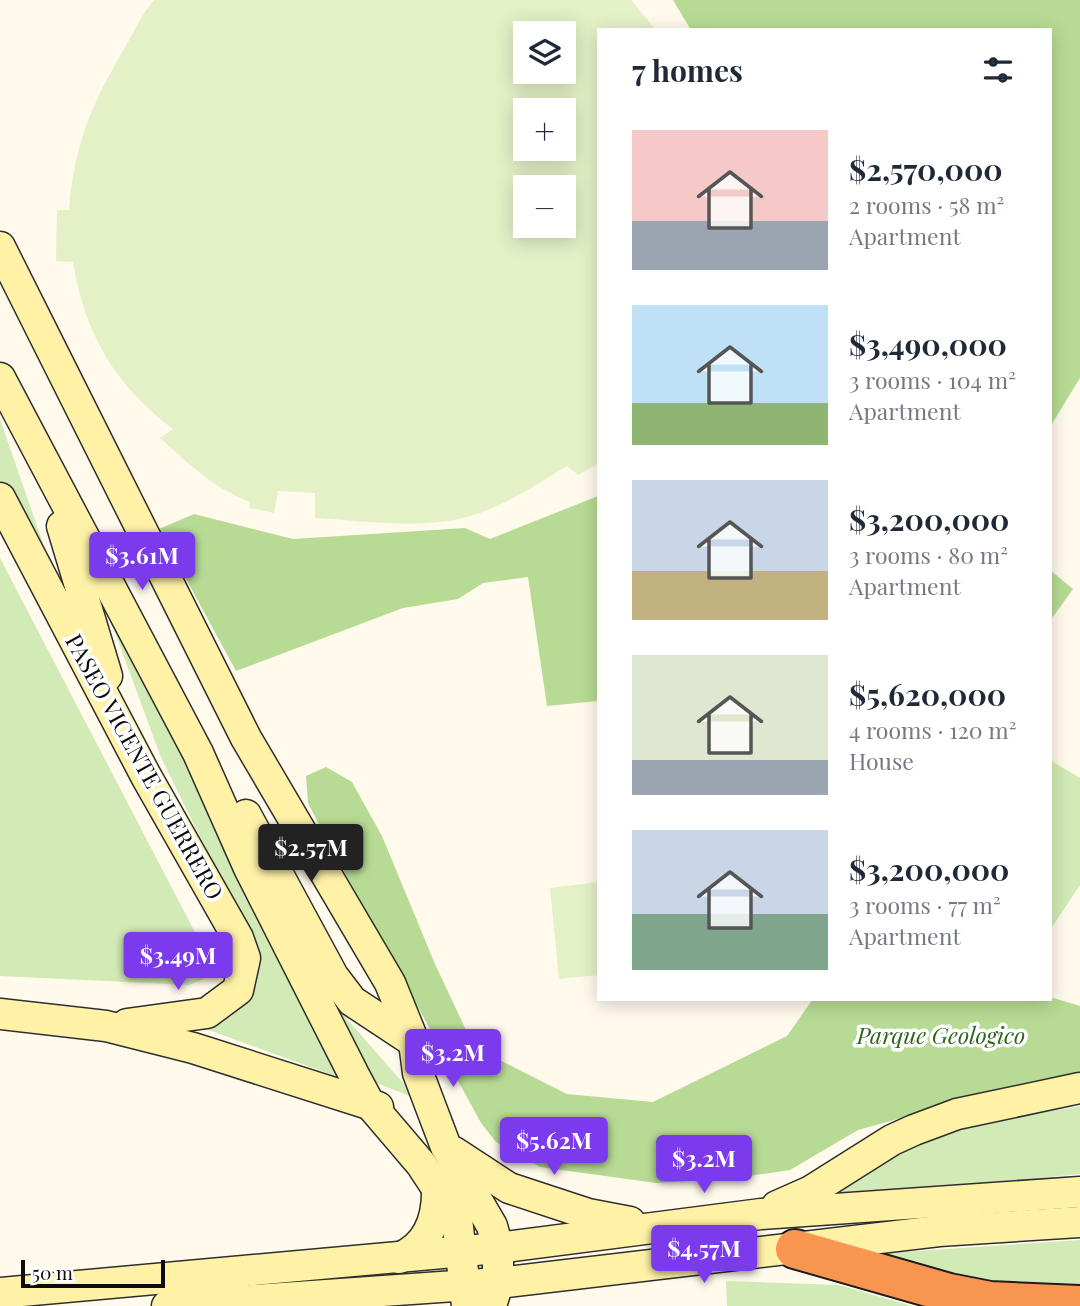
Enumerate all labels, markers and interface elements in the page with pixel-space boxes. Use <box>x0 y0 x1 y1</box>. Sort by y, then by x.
map controls <box>513 21 576 238</box>
button: layers <box>513 21 576 84</box>
text: 7 homes <box>632 50 743 90</box>
icon: filters <box>979 51 1017 89</box>
button: + <box>513 98 576 161</box>
text: $2,570,000 <box>849 149 1003 189</box>
icon: home <box>688 158 772 242</box>
button: − <box>513 175 576 238</box>
text: 2 rooms · 58 m² <box>849 189 1004 220</box>
text: Apartment <box>849 220 961 251</box>
text: $3,490,000 <box>849 324 1007 364</box>
icon: home <box>688 333 772 417</box>
text: 3 rooms · 104 m² <box>849 364 1016 395</box>
text: Apartment <box>849 395 961 426</box>
text: $3,200,000 <box>849 499 1009 539</box>
icon: home <box>688 508 772 592</box>
pin: $3.61M <box>85 532 199 592</box>
text: $3.61M <box>105 539 179 570</box>
text: 3 rooms · 80 m² <box>849 539 1008 570</box>
text: Apartment <box>849 570 961 601</box>
street label: PASEO VICENTE GUERRERO <box>59 628 231 905</box>
text: $5,620,000 <box>849 674 1006 714</box>
icon: home <box>688 683 772 767</box>
text: 4 rooms · 120 m² <box>849 714 1017 745</box>
text: House <box>849 745 914 776</box>
pin: $2.57M <box>254 824 368 884</box>
text: $2.57M <box>274 831 348 862</box>
text: $3,200,000 <box>849 849 1009 889</box>
icon: home <box>688 858 772 942</box>
text: 3 rooms · 77 m² <box>849 889 1001 920</box>
text: Apartment <box>849 920 961 951</box>
pin: $3.49M <box>121 932 235 992</box>
text: $3.49M <box>140 939 216 970</box>
park label: Parque Geologico <box>856 1019 1025 1050</box>
pin: $3.2M <box>404 1030 502 1089</box>
text: $3.2M <box>421 1036 485 1067</box>
pin: $5.62M <box>497 1118 611 1177</box>
text: $5.62M <box>516 1124 592 1155</box>
pin: $3.2M <box>655 1136 753 1195</box>
text: $3.2M <box>672 1142 736 1173</box>
pin: $4.57M <box>647 1226 761 1285</box>
text: $4.57M <box>667 1232 741 1263</box>
scale bar <box>21 1257 164 1289</box>
text: 50 m <box>32 1259 73 1285</box>

